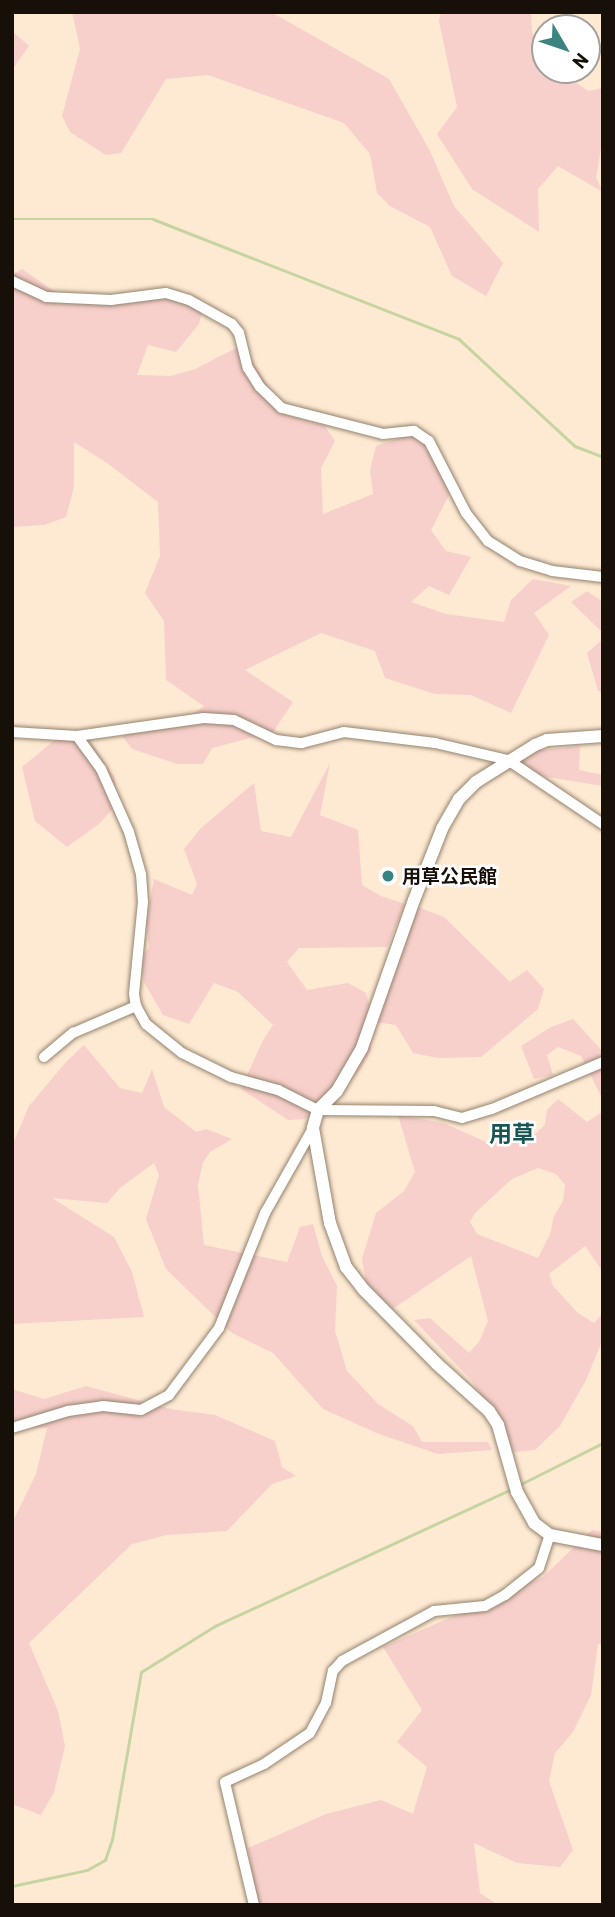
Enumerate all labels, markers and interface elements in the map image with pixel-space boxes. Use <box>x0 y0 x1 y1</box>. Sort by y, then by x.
north arrow <box>531 14 601 84</box>
text: N <box>568 49 594 73</box>
place label: 用草公民館 <box>402 865 497 887</box>
marker: 用草公民館 <box>380 868 396 884</box>
district label: 用草 <box>489 1119 535 1147</box>

